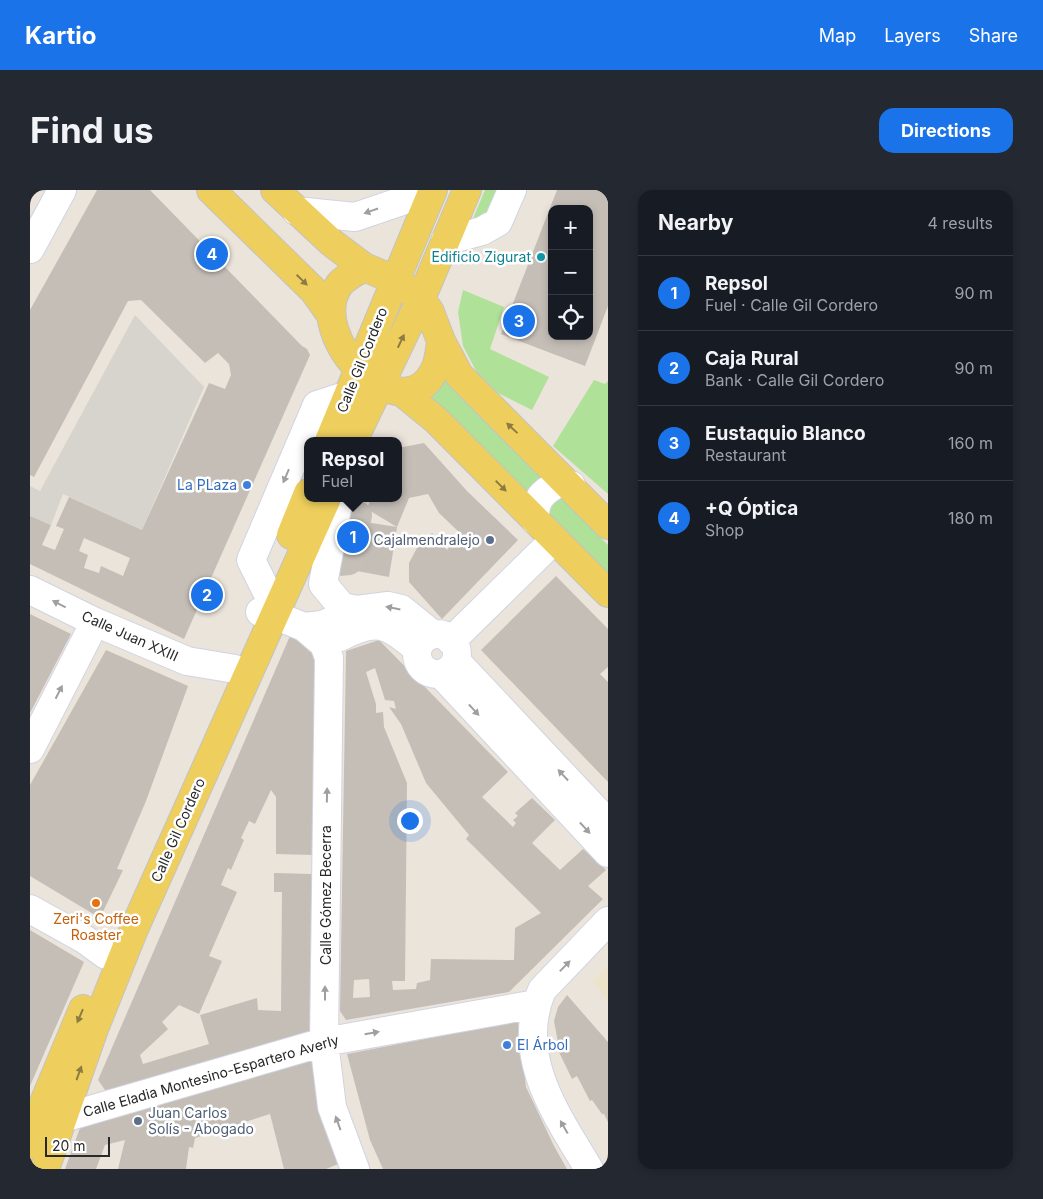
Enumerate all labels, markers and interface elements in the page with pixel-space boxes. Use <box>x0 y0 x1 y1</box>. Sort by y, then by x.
text: Kartio <box>25 21 96 50</box>
text: Map <box>819 25 856 46</box>
text: Layers <box>884 25 941 46</box>
text: Share <box>969 25 1018 46</box>
button: Directions <box>879 108 1013 153</box>
text: Find us <box>30 109 154 151</box>
map controls <box>548 205 593 340</box>
button: + <box>548 205 593 250</box>
one-way arrow <box>363 208 378 215</box>
text: Nearby <box>658 210 733 235</box>
text: 4 results <box>928 213 993 233</box>
pin: 4 <box>196 235 228 273</box>
place label: Edificio Zigurat <box>432 248 531 265</box>
button: − <box>548 250 593 295</box>
marker: Edificio Zigurat <box>535 251 547 263</box>
text: Repsol <box>705 272 768 295</box>
one-way arrow <box>296 273 308 285</box>
text: 1 <box>671 283 677 303</box>
text: 90 m <box>954 283 993 303</box>
button: locate <box>548 295 593 340</box>
text: Fuel · Calle Gil Cordero <box>705 295 878 315</box>
pin: 3 <box>503 302 535 340</box>
street label: Calle Gil Cordero <box>333 305 390 415</box>
one-way arrow <box>396 334 405 349</box>
text: Caja Rural <box>705 347 799 370</box>
text: 2 <box>669 358 679 378</box>
text: 90 m <box>954 358 993 378</box>
text: Bank · Calle Gil Cordero <box>705 370 884 390</box>
one-way arrow <box>506 422 518 434</box>
text: Eustaquio Blanco <box>705 422 866 445</box>
text: 3 <box>669 433 679 453</box>
text: 160 m <box>948 433 993 453</box>
popup <box>304 437 402 502</box>
text: Restaurant <box>705 445 786 465</box>
text: Repsol <box>322 448 384 471</box>
one-way arrow <box>282 469 290 483</box>
text: Fuel <box>322 471 353 491</box>
place label: La PLaza <box>177 476 237 493</box>
marker: La PLaza <box>241 479 253 491</box>
one-way arrow <box>495 480 507 492</box>
text: +Q Óptica <box>705 497 798 520</box>
text: 4 <box>669 508 679 528</box>
text: 180 m <box>948 508 993 528</box>
pin: 1 <box>337 518 369 556</box>
text: Shop <box>705 520 744 540</box>
place label: Cajalmendralejo <box>374 531 480 548</box>
marker: Cajalmendralejo <box>484 534 496 546</box>
pin: 2 <box>191 576 223 614</box>
one-way arrow <box>52 600 66 608</box>
one-way arrow <box>384 603 400 611</box>
street label: Calle Juan XXIII <box>79 607 181 664</box>
one-way arrow <box>55 685 63 699</box>
one-way arrow <box>468 703 480 715</box>
one-way arrow <box>557 769 569 781</box>
street label: Calle Gil Cordero <box>147 775 208 884</box>
one-way arrow <box>323 787 331 803</box>
your location <box>397 808 423 834</box>
one-way arrow <box>579 822 591 834</box>
street label: Calle Gómez Becerra <box>317 825 334 965</box>
marker: Zeri's Coffee Roaster <box>90 897 102 909</box>
place label: Zeri's Coffee Roaster <box>53 910 139 943</box>
one-way arrow <box>559 960 571 972</box>
one-way arrow <box>321 985 329 1001</box>
one-way arrow <box>76 1009 84 1023</box>
one-way arrow <box>365 1029 381 1037</box>
street label: Calle Eladia Montesino-Espartero Averly <box>81 1031 341 1120</box>
place label: El Árbol <box>517 1036 568 1053</box>
marker: El Árbol <box>501 1039 513 1051</box>
one-way arrow <box>75 1066 83 1081</box>
place label: Juan Carlos Solís - Abogado <box>148 1104 254 1137</box>
marker: Juan Carlos Solís - Abogado <box>132 1115 144 1127</box>
one-way arrow <box>334 1116 341 1131</box>
one-way arrow <box>560 1120 569 1134</box>
scale bar <box>45 1134 110 1157</box>
text: 20 m <box>52 1137 86 1154</box>

